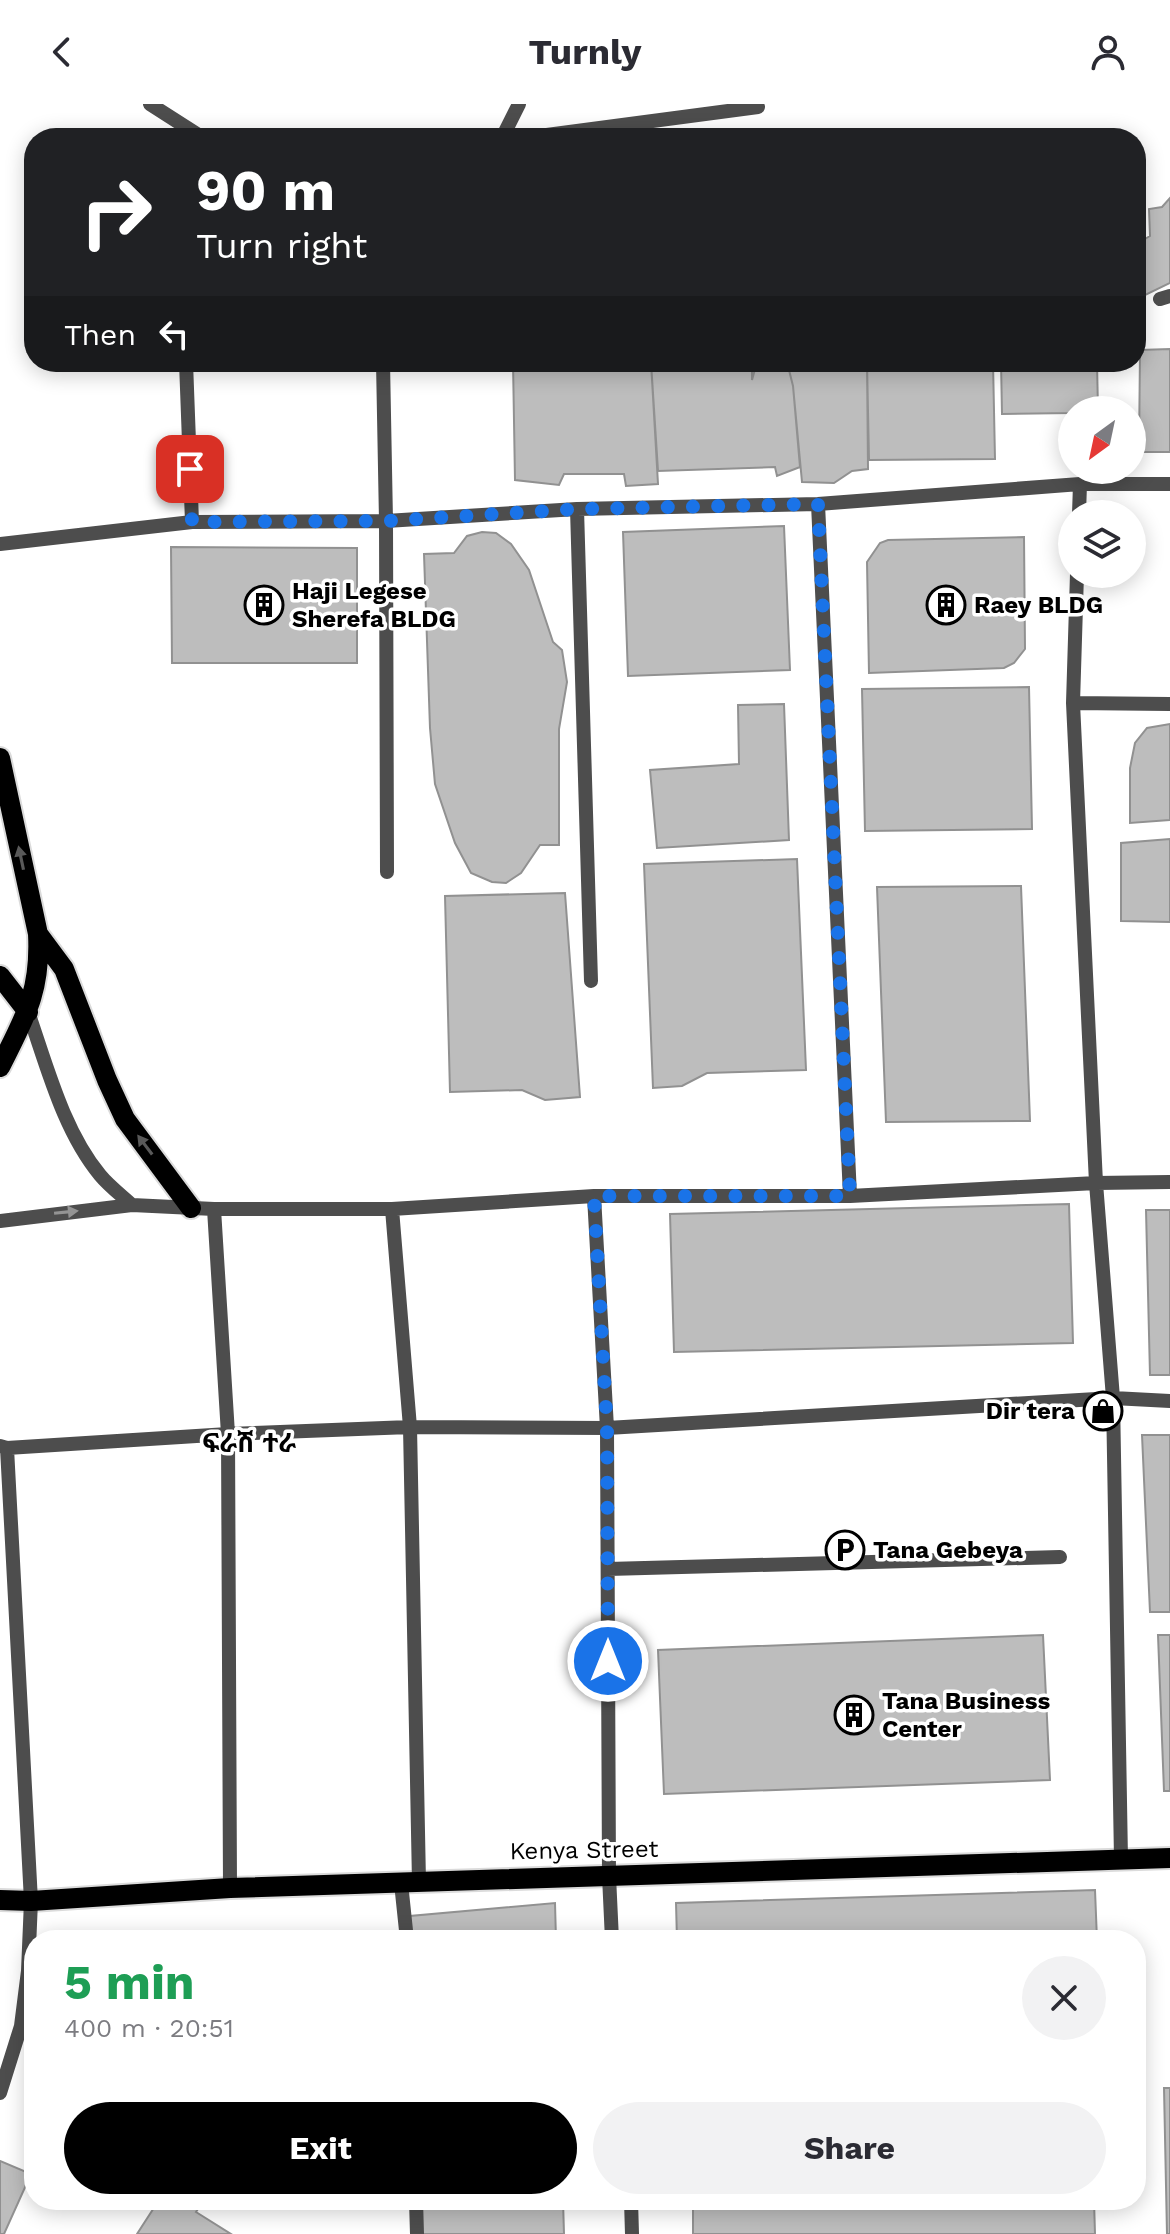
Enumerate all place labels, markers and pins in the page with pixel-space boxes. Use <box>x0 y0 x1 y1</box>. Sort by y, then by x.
pin <box>156 435 224 503</box>
place label: Haji Legese Sherefa BLDG <box>292 577 456 633</box>
building icon: Haji Legese Sherefa BLDG <box>243 584 285 626</box>
building icon: Raey BLDG <box>925 584 967 626</box>
place label: Raey BLDG <box>974 591 1103 619</box>
shop icon: Dir tera <box>1082 1390 1124 1432</box>
place label: Dir tera <box>986 1397 1075 1425</box>
parking icon: Tana Gebeya <box>824 1529 866 1571</box>
place label: Tana Gebeya <box>873 1536 1023 1564</box>
place label: Tana Business Center <box>882 1687 1050 1743</box>
building icon: Tana Business Center <box>833 1694 875 1736</box>

